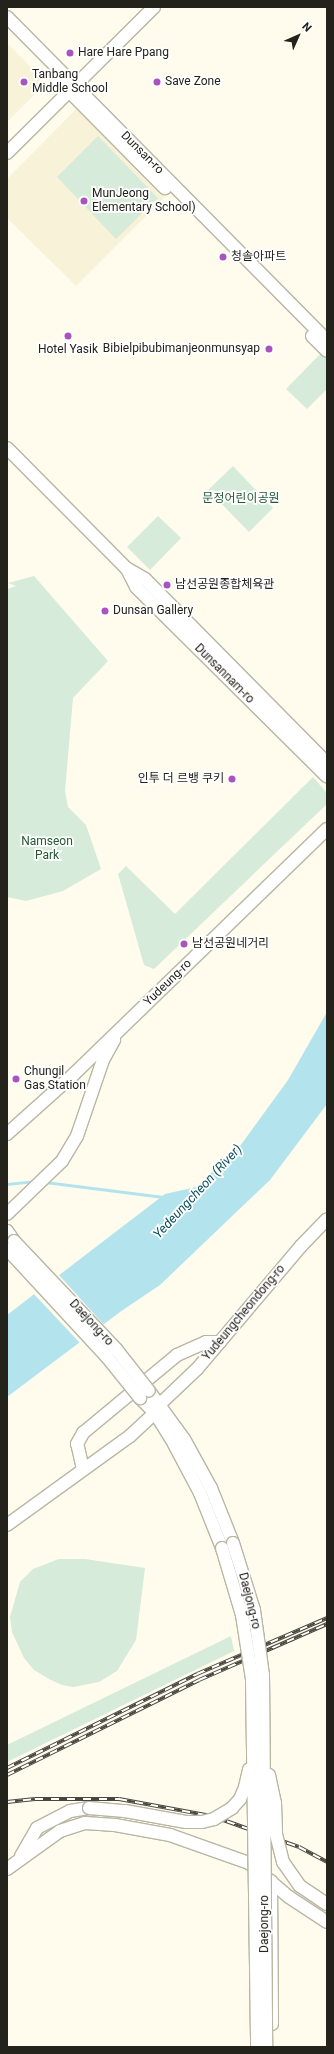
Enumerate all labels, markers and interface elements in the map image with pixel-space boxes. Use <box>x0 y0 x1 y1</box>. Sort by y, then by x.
north arrow <box>278 16 318 56</box>
text: N <box>299 20 314 34</box>
place label: Hare Hare Ppang <box>78 46 169 60</box>
marker: Hare Hare Ppang <box>65 48 75 58</box>
place label: Tanbang Middle School <box>32 68 108 96</box>
place label: Save Zone <box>165 75 221 89</box>
marker: Tanbang Middle School <box>19 77 29 87</box>
marker: Save Zone <box>152 77 162 87</box>
street label: Dunsan-ro <box>118 129 166 177</box>
place label: MunJeong Elementary School) <box>92 187 196 215</box>
marker: MunJeong Elementary School) <box>79 196 89 206</box>
place label: 청솔아파트 <box>231 250 286 264</box>
marker: 청솔아파트 <box>218 252 228 262</box>
marker: Hotel Yasik <box>63 331 73 341</box>
place label: Bibielpibubimanjeonmunsyap <box>103 342 260 356</box>
place label: Hotel Yasik <box>38 343 98 357</box>
marker: Bibielpibubimanjeonmunsyap <box>263 343 275 355</box>
park label: 문정어린이공원 <box>202 492 280 506</box>
place label: 남선공원종합체육관 <box>175 578 274 592</box>
marker: 남선공원종합체육관 <box>162 580 172 590</box>
place label: Dunsan Gallery <box>113 604 193 618</box>
marker: Dunsan Gallery <box>100 606 110 616</box>
street label: Dunsannam-ro <box>191 641 257 707</box>
place label: 인투 더 르뱅 쿠키 <box>138 772 224 786</box>
marker: 인투 더 르뱅 쿠키 <box>227 774 237 784</box>
park label: Namseon Park <box>21 835 73 863</box>
place label: 남선공원네거리 <box>192 937 269 951</box>
marker: 남선공원네거리 <box>179 939 189 949</box>
street label: Yudeung-ro <box>141 957 195 1009</box>
place label: Chungil Gas Station <box>24 1065 86 1093</box>
marker: Chungil Gas Station <box>11 1074 21 1084</box>
water label: Yedeungcheon (River) <box>150 1142 246 1242</box>
street label: Yudeungcheondong-ro <box>200 1262 288 1364</box>
street label: Daejong-ro <box>66 1297 116 1349</box>
street label: Daejong-ro <box>235 1571 263 1631</box>
street label: Daejong-ro <box>258 1895 272 1953</box>

